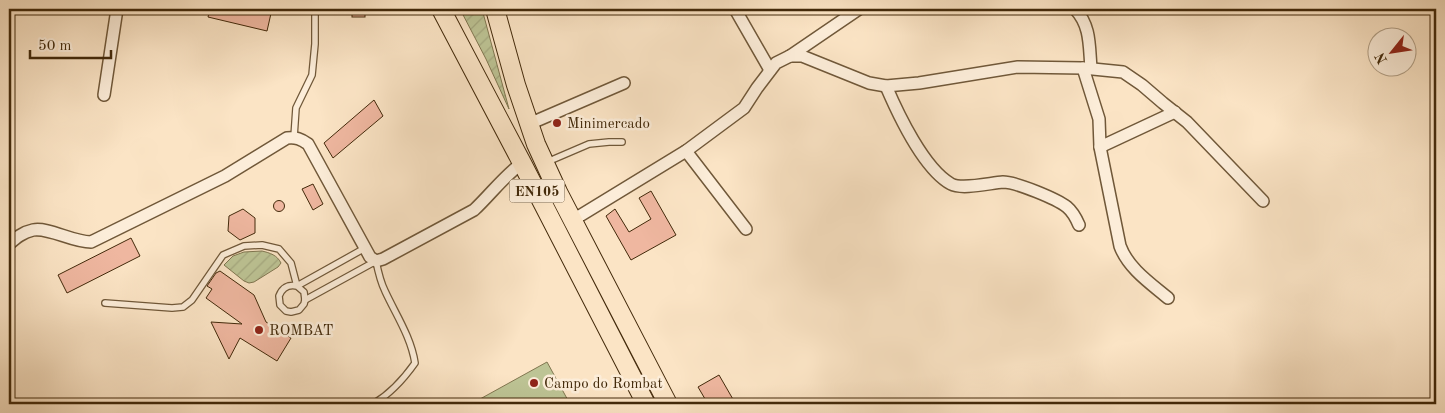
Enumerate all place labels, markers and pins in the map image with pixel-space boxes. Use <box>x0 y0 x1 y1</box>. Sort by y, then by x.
marker: Minimercado <box>551 117 563 129</box>
place label: Minimercado <box>567 117 650 132</box>
marker: ROMBAT <box>253 324 265 336</box>
place label: ROMBAT <box>269 324 333 339</box>
marker: Campo do Rombat <box>528 377 540 389</box>
place label: Campo do Rombat <box>544 377 663 392</box>

